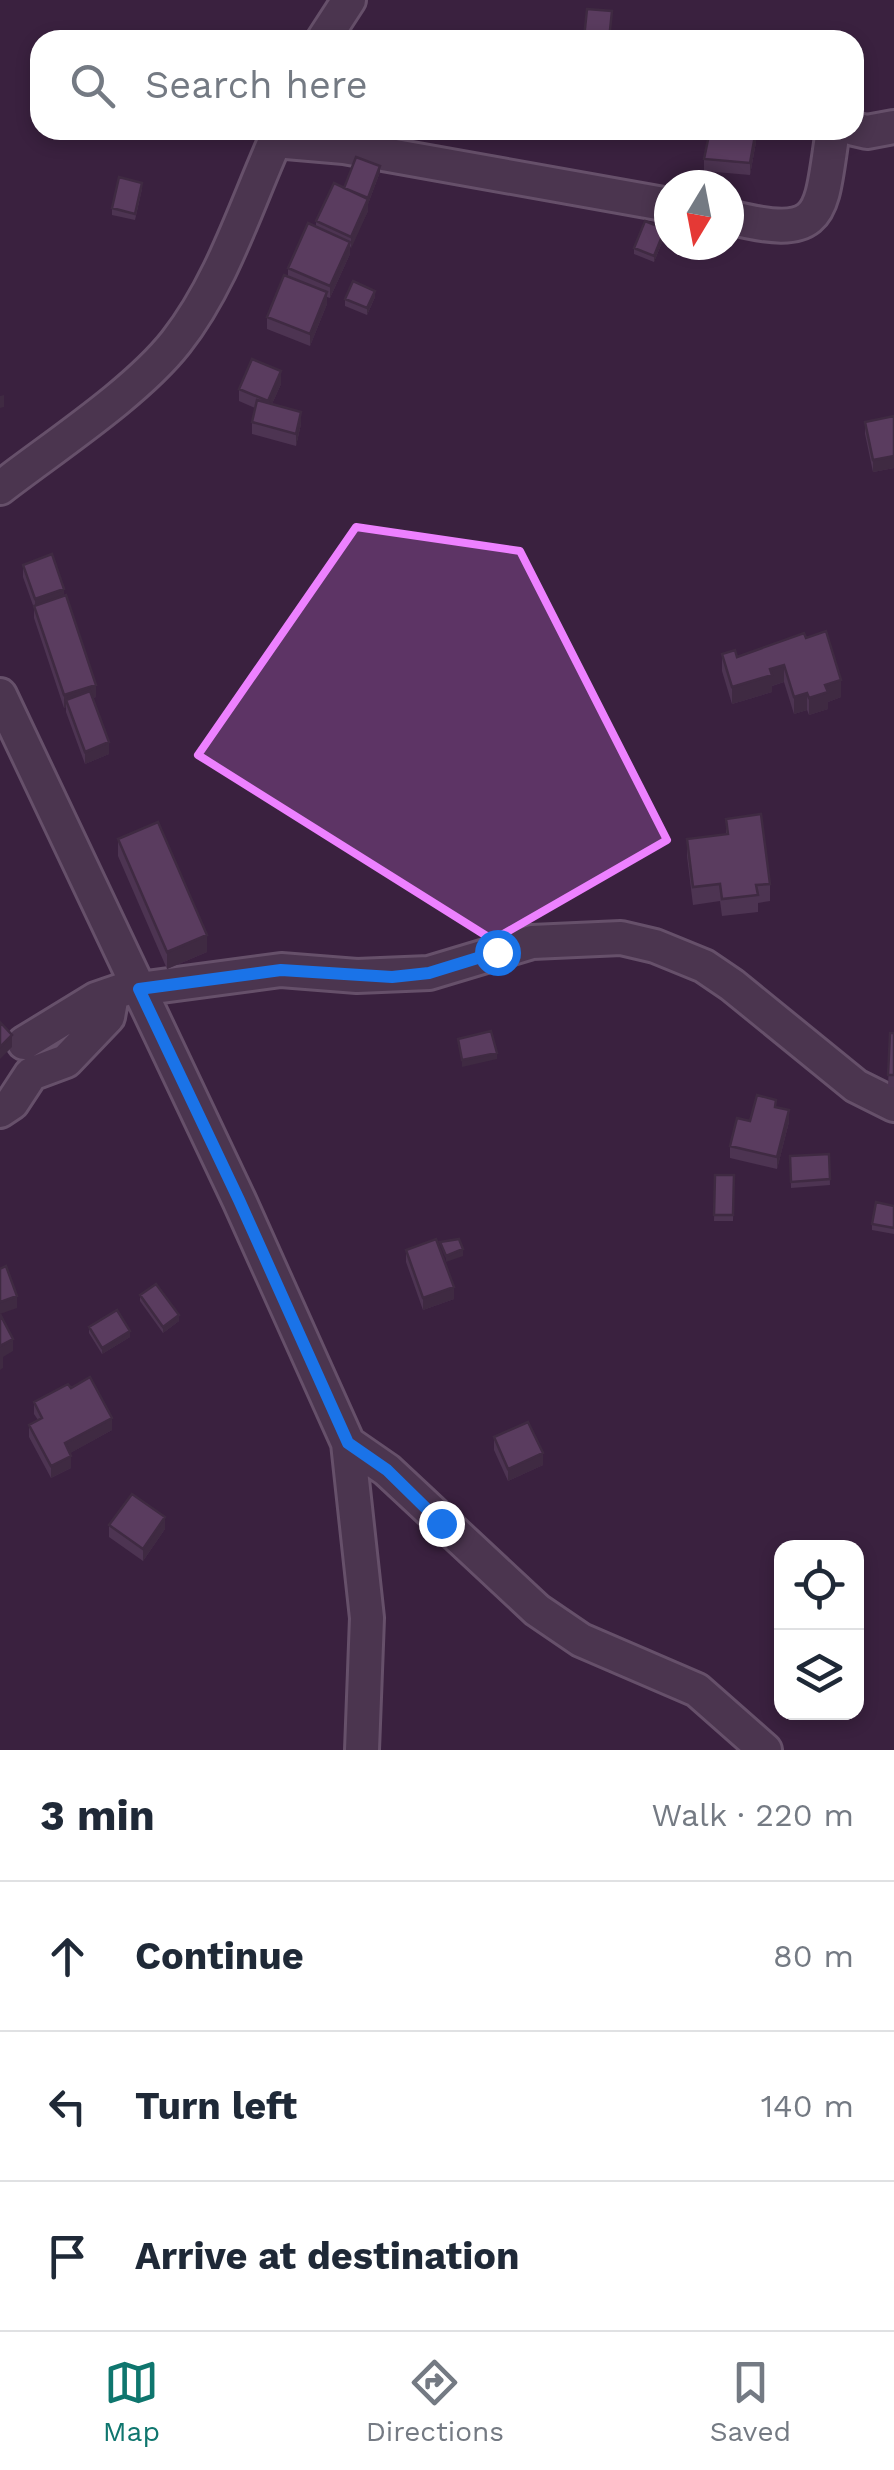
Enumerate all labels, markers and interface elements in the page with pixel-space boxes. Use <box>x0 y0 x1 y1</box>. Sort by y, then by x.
search box <box>30 30 864 140</box>
icon: search <box>65 58 120 113</box>
text: Search here <box>145 63 368 107</box>
north arrow <box>654 170 744 260</box>
route start <box>475 930 521 976</box>
route end <box>419 1501 465 1547</box>
map controls <box>774 1540 864 1720</box>
button: locate <box>774 1540 864 1630</box>
button: layers <box>774 1630 864 1720</box>
text: 3 min <box>40 1791 155 1840</box>
text: Walk · 220 m <box>652 1796 854 1834</box>
icon: ahead <box>40 1929 95 1984</box>
text: Continue <box>135 1934 304 1978</box>
text: 80 m <box>773 1937 854 1975</box>
icon: left <box>40 2079 95 2134</box>
text: Turn left <box>135 2084 297 2128</box>
text: 140 m <box>761 2087 854 2125</box>
icon: arrive <box>40 2229 95 2284</box>
text: Arrive at destination <box>135 2234 520 2278</box>
tab: Map <box>103 2355 160 2448</box>
tab: Directions <box>366 2355 504 2448</box>
tab: Saved <box>710 2355 791 2448</box>

